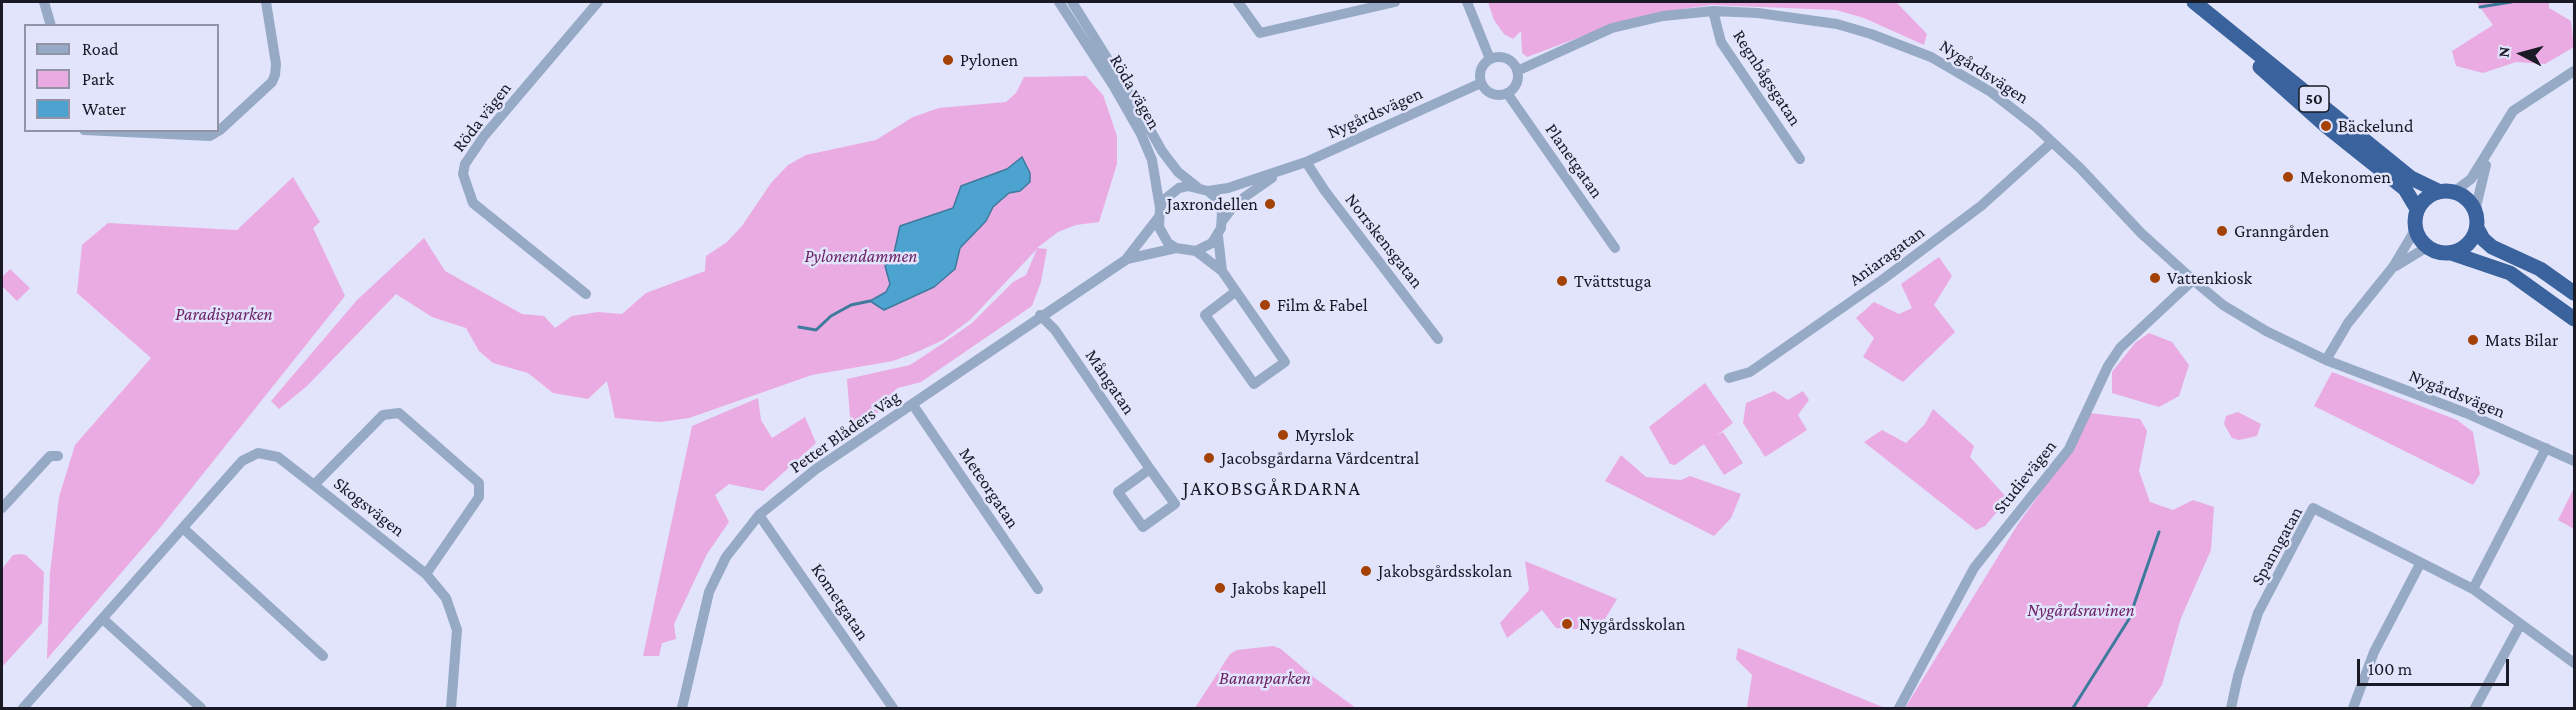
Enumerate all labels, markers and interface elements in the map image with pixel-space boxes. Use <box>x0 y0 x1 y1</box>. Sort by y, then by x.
legend <box>24 24 219 132</box>
north arrow <box>2492 24 2552 84</box>
street label: Regnbågsgatan <box>1728 26 1806 130</box>
street label: Nygårdsvägen <box>1935 35 2033 109</box>
text: Road <box>82 39 119 59</box>
text: N <box>2495 46 2513 58</box>
place label: Pylonen <box>960 49 1018 71</box>
street label: Röda vägen <box>1105 51 1165 133</box>
marker: Pylonen <box>941 53 955 67</box>
text: Park <box>82 69 114 89</box>
street label: Röda vägen <box>448 78 516 156</box>
street label: Nygårdsvägen <box>1324 82 1426 144</box>
road number: 50 <box>2299 86 2329 112</box>
text: Water <box>82 99 126 119</box>
place label: Bäckelund <box>2338 115 2413 137</box>
street label: Planetgatan <box>1540 119 1608 203</box>
marker: Bäckelund <box>2319 119 2333 133</box>
place label: Mekonomen <box>2300 166 2391 188</box>
marker: Mekonomen <box>2281 170 2295 184</box>
street label: Norrskensgatan <box>1340 189 1428 293</box>
place label: Jaxrondellen <box>1167 193 1258 215</box>
marker: Jaxrondellen <box>1263 197 1277 211</box>
place label: Granngården <box>2234 220 2329 242</box>
street label: Aniaragatan <box>1845 221 1929 291</box>
marker: Granngården <box>2215 224 2229 238</box>
park label: Pylonendammen <box>805 245 917 267</box>
place label: Vattenkiosk <box>2167 267 2252 289</box>
place label: Tvättstuga <box>1574 270 1652 292</box>
marker: Vattenkiosk <box>2148 271 2162 285</box>
marker: Tvättstuga <box>1555 274 1569 288</box>
place label: Film & Fabel <box>1277 294 1368 316</box>
marker: Film & Fabel <box>1258 298 1272 312</box>
park label: Paradisparken <box>175 303 273 325</box>
place label: Mats Bilar <box>2485 329 2559 351</box>
marker: Mats Bilar <box>2466 333 2480 347</box>
street label: Mångatan <box>1080 345 1140 419</box>
street label: Nygårdsvägen <box>2406 365 2508 423</box>
street label: Petter Blåders Väg <box>786 386 904 478</box>
place label: Myrslok <box>1295 424 1354 446</box>
marker: Myrslok <box>1276 428 1290 442</box>
street label: Studievägen <box>1989 436 2061 518</box>
street label: Meteorgatan <box>954 444 1024 532</box>
place label: Jacobsgårdarna Vårdcentral <box>1221 447 1419 469</box>
marker: Jacobsgårdarna Vårdcentral <box>1202 451 1216 465</box>
street label: Skogsvägen <box>329 473 409 541</box>
district label: JAKOBSGÅRDARNA <box>1183 477 1361 501</box>
street label: Spanngatan <box>2247 503 2307 589</box>
street label: Kometgatan <box>806 559 874 645</box>
place label: Jakobsgårdsskolan <box>1378 560 1512 582</box>
marker: Jakobsgårdsskolan <box>1359 564 1373 578</box>
place label: Jakobs kapell <box>1232 577 1326 599</box>
marker: Jakobs kapell <box>1213 581 1227 595</box>
park label: Nygårdsravinen <box>2027 599 2135 621</box>
place label: Nygårdsskolan <box>1579 613 1686 635</box>
marker: Nygårdsskolan <box>1560 617 1574 631</box>
scale bar <box>2360 647 2512 685</box>
text: 100 m <box>2368 659 2412 679</box>
park label: Bananparken <box>1219 667 1311 689</box>

